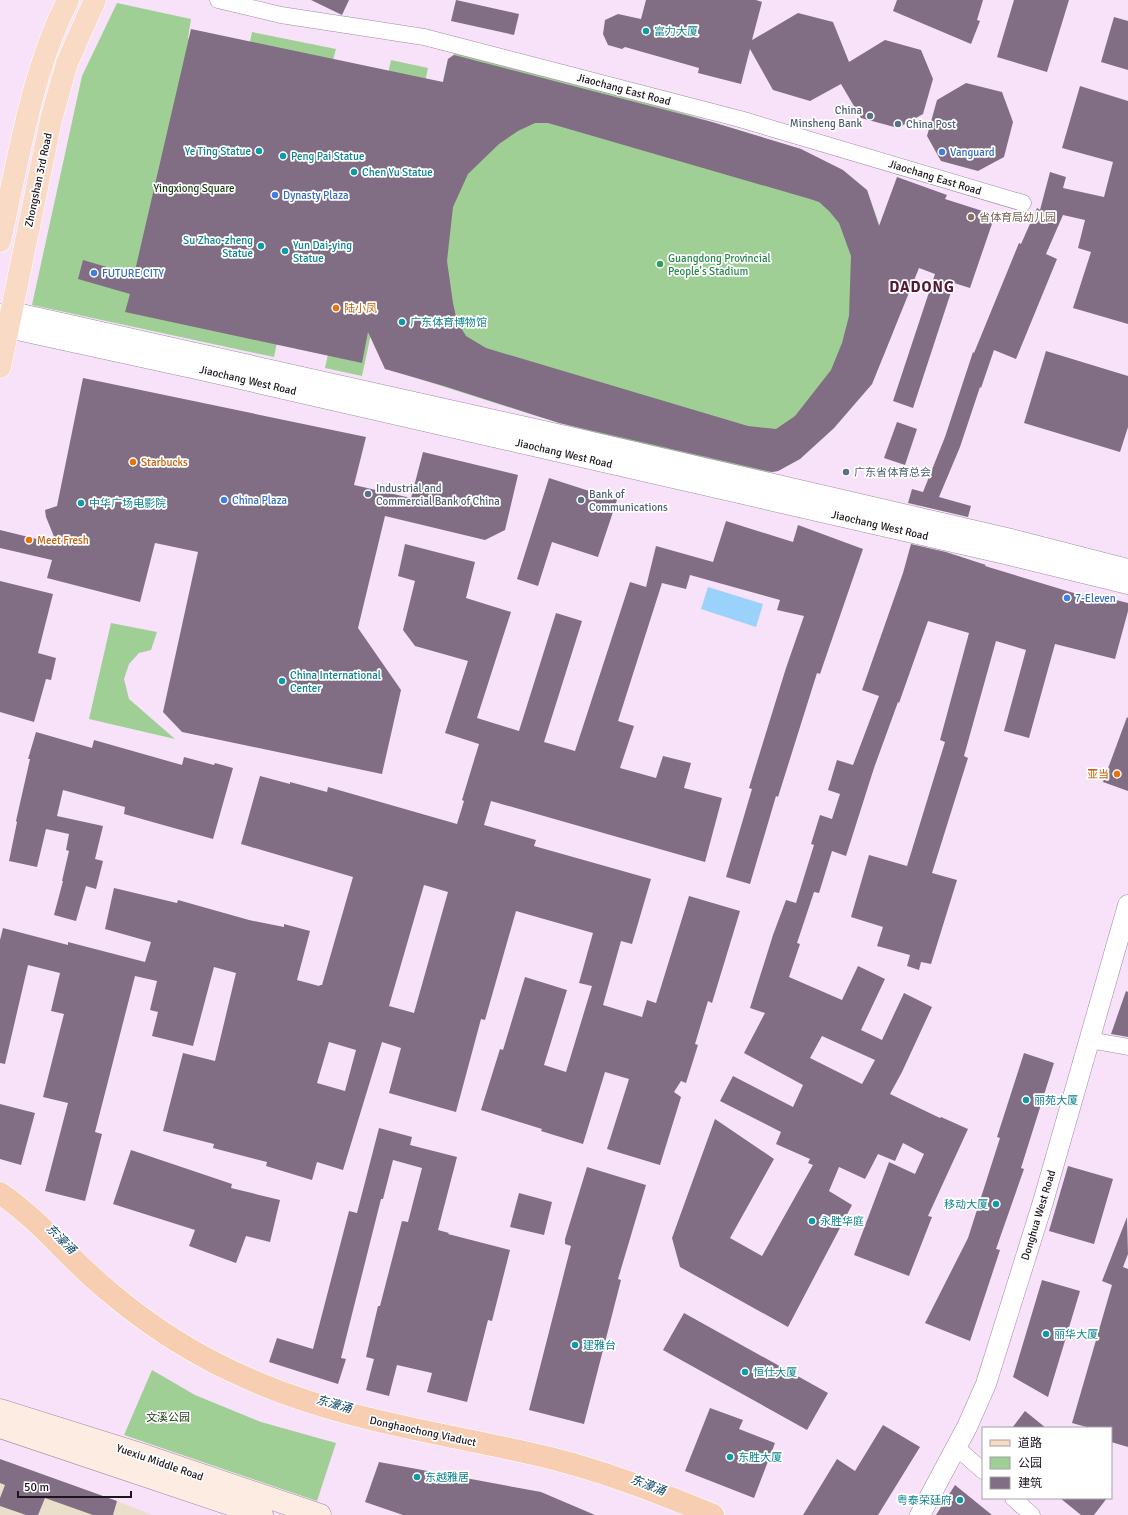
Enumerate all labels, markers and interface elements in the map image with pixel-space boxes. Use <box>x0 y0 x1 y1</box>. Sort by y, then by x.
place label: 富力大厦 <box>654 25 698 38</box>
marker: 富力大厦 <box>641 26 651 36</box>
street label: Jiaochang East Road <box>576 71 672 108</box>
place label: China Minsheng Bank <box>790 104 862 130</box>
marker: China Minsheng Bank <box>865 111 875 121</box>
place label: China Post <box>906 118 956 131</box>
marker: China Post <box>893 119 903 129</box>
street label: Zhongshan 3rd Road <box>22 132 55 228</box>
place label: Ye Ting Statue <box>185 145 251 158</box>
marker: Ye Ting Statue <box>254 146 264 156</box>
place label: Vanguard <box>950 146 995 159</box>
marker: Vanguard <box>937 147 947 157</box>
place label: Peng Pai Statue <box>291 150 364 163</box>
marker: Peng Pai Statue <box>278 151 288 161</box>
street label: Jiaochang East Road <box>887 157 983 198</box>
place label: Chen Yu Statue <box>362 166 433 179</box>
marker: Chen Yu Statue <box>349 167 359 177</box>
park label: Yingxiong Square <box>153 182 235 195</box>
place label: Dynasty Plaza <box>283 189 349 202</box>
marker: Dynasty Plaza <box>270 190 280 200</box>
place label: 省体育局幼儿园 <box>979 211 1056 224</box>
marker: 省体育局幼儿园 <box>966 212 976 222</box>
place label: Su Zhao-zheng Statue <box>183 234 253 260</box>
place label: Yun Dai-ying Statue <box>293 239 352 265</box>
marker: Su Zhao-zheng Statue <box>256 241 266 251</box>
marker: Yun Dai-ying Statue <box>280 246 290 256</box>
place label: Guangdong Provincial People's Stadium <box>668 252 771 278</box>
marker: Guangdong Provincial People's Stadium <box>655 259 665 269</box>
place label: FUTURE CITY <box>102 267 164 280</box>
marker: FUTURE CITY <box>89 268 99 278</box>
district label: DADONG <box>889 278 955 296</box>
place label: 陆小凤 <box>344 302 377 315</box>
marker: 陆小凤 <box>331 303 341 313</box>
place label: 广东体育博物馆 <box>410 316 487 329</box>
marker: 广东体育博物馆 <box>397 317 407 327</box>
street label: Jiaochang West Road <box>198 363 298 398</box>
street label: Jiaochang West Road <box>514 436 614 471</box>
place label: Starbucks <box>141 456 188 469</box>
marker: Starbucks <box>128 457 138 467</box>
place label: 广东省体育总会 <box>854 466 931 479</box>
marker: 广东省体育总会 <box>841 467 851 477</box>
place label: Industrial and Commercial Bank of China <box>376 482 500 508</box>
place label: Bank of Communications <box>589 488 668 514</box>
marker: Industrial and Commercial Bank of China <box>363 489 373 499</box>
place label: China Plaza <box>232 494 288 507</box>
marker: China Plaza <box>219 495 229 505</box>
marker: Bank of Communications <box>576 495 586 505</box>
place label: 中华广场电影院 <box>89 497 166 510</box>
marker: 中华广场电影院 <box>76 498 86 508</box>
street label: Jiaochang West Road <box>830 508 930 543</box>
place label: Meet Fresh <box>37 534 89 547</box>
marker: Meet Fresh <box>24 535 34 545</box>
place label: 7-Eleven <box>1075 592 1116 605</box>
marker: 7-Eleven <box>1062 593 1072 603</box>
place label: China International Center <box>290 669 381 695</box>
marker: China International Center <box>277 676 287 686</box>
place label: 亚当 <box>1087 768 1109 781</box>
marker: 亚当 <box>1112 769 1122 779</box>
place label: 丽苑大厦 <box>1034 1094 1078 1107</box>
marker: 丽苑大厦 <box>1021 1095 1031 1105</box>
street label: Donghua West Road <box>1019 1168 1058 1262</box>
place label: 移动大厦 <box>944 1198 988 1211</box>
marker: 移动大厦 <box>991 1199 1001 1209</box>
place label: 永胜华庭 <box>820 1215 864 1228</box>
marker: 永胜华庭 <box>807 1216 817 1226</box>
water label: 东濠涌 <box>43 1221 80 1259</box>
place label: 丽华大厦 <box>1054 1328 1098 1341</box>
marker: 丽华大厦 <box>1041 1329 1051 1339</box>
place label: 建雅台 <box>583 1339 616 1352</box>
marker: 建雅台 <box>570 1340 580 1350</box>
place label: 恒仕大厦 <box>753 1366 797 1379</box>
marker: 恒仕大厦 <box>740 1367 750 1377</box>
water label: 东濠涌 <box>314 1392 355 1417</box>
park label: 文溪公园 <box>146 1411 190 1424</box>
street label: Donghaochong Viaduct <box>368 1414 478 1449</box>
legend <box>982 1427 1112 1499</box>
text: 道路 <box>1018 1436 1042 1451</box>
street label: Yuexiu Middle Road <box>115 1441 205 1484</box>
place label: 东胜大厦 <box>738 1451 782 1464</box>
marker: 东胜大厦 <box>725 1452 735 1462</box>
text: 公园 <box>1018 1456 1042 1471</box>
place label: 东越雅居 <box>425 1471 469 1484</box>
marker: 东越雅居 <box>412 1472 422 1482</box>
water label: 东濠涌 <box>628 1472 669 1500</box>
scale bar <box>18 1473 131 1499</box>
text: 建筑 <box>1018 1476 1042 1491</box>
text: 50 m <box>24 1480 49 1495</box>
place label: 粤泰荣廷府 <box>897 1494 952 1507</box>
marker: 粤泰荣廷府 <box>955 1495 965 1505</box>

